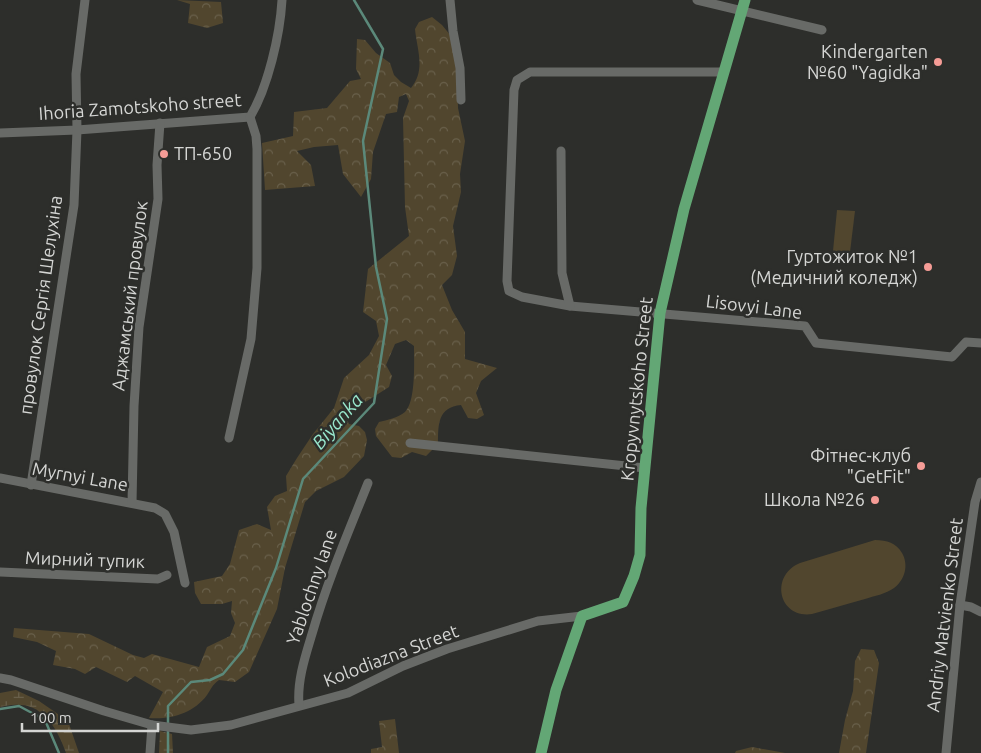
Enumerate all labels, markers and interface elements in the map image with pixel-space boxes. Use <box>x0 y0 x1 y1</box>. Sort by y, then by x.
place label: Kindergarten №60 "Yagidka" <box>807 41 928 82</box>
marker: Kindergarten №60 "Yagidka" <box>932 56 944 68</box>
street label: Ihoria Zamotskoho street <box>38 89 242 123</box>
place label: ТП-650 <box>174 143 232 163</box>
marker: ТП-650 <box>158 148 170 160</box>
street label: провулок Сергія Шелухіна <box>15 194 65 416</box>
street label: Аджамський провулок <box>107 200 151 392</box>
place label: Гуртожиток №1 (Медичний коледж) <box>750 246 918 288</box>
marker: Гуртожиток №1 (Медичний коледж) <box>922 261 934 273</box>
street label: Lisovyi Lane <box>705 290 803 322</box>
street label: Kropyvnytskoho Street <box>616 296 656 482</box>
water label: Biyanka <box>307 389 367 453</box>
place label: Фітнес-клуб "GetFit" <box>810 445 911 486</box>
street label: Myrnyi Lane <box>31 458 130 494</box>
marker: Фітнес-клуб "GetFit" <box>915 460 927 472</box>
place label: Школа №26 <box>764 489 865 509</box>
marker: Школа №26 <box>869 494 881 506</box>
street label: Andriy Matvienko Street <box>922 517 966 713</box>
street label: Yablochny lane <box>282 526 340 647</box>
street label: Мирний тупик <box>25 547 145 571</box>
street label: Kolodiazna Street <box>320 620 461 690</box>
scale bar <box>22 700 159 732</box>
text: 100 m <box>30 709 72 726</box>

